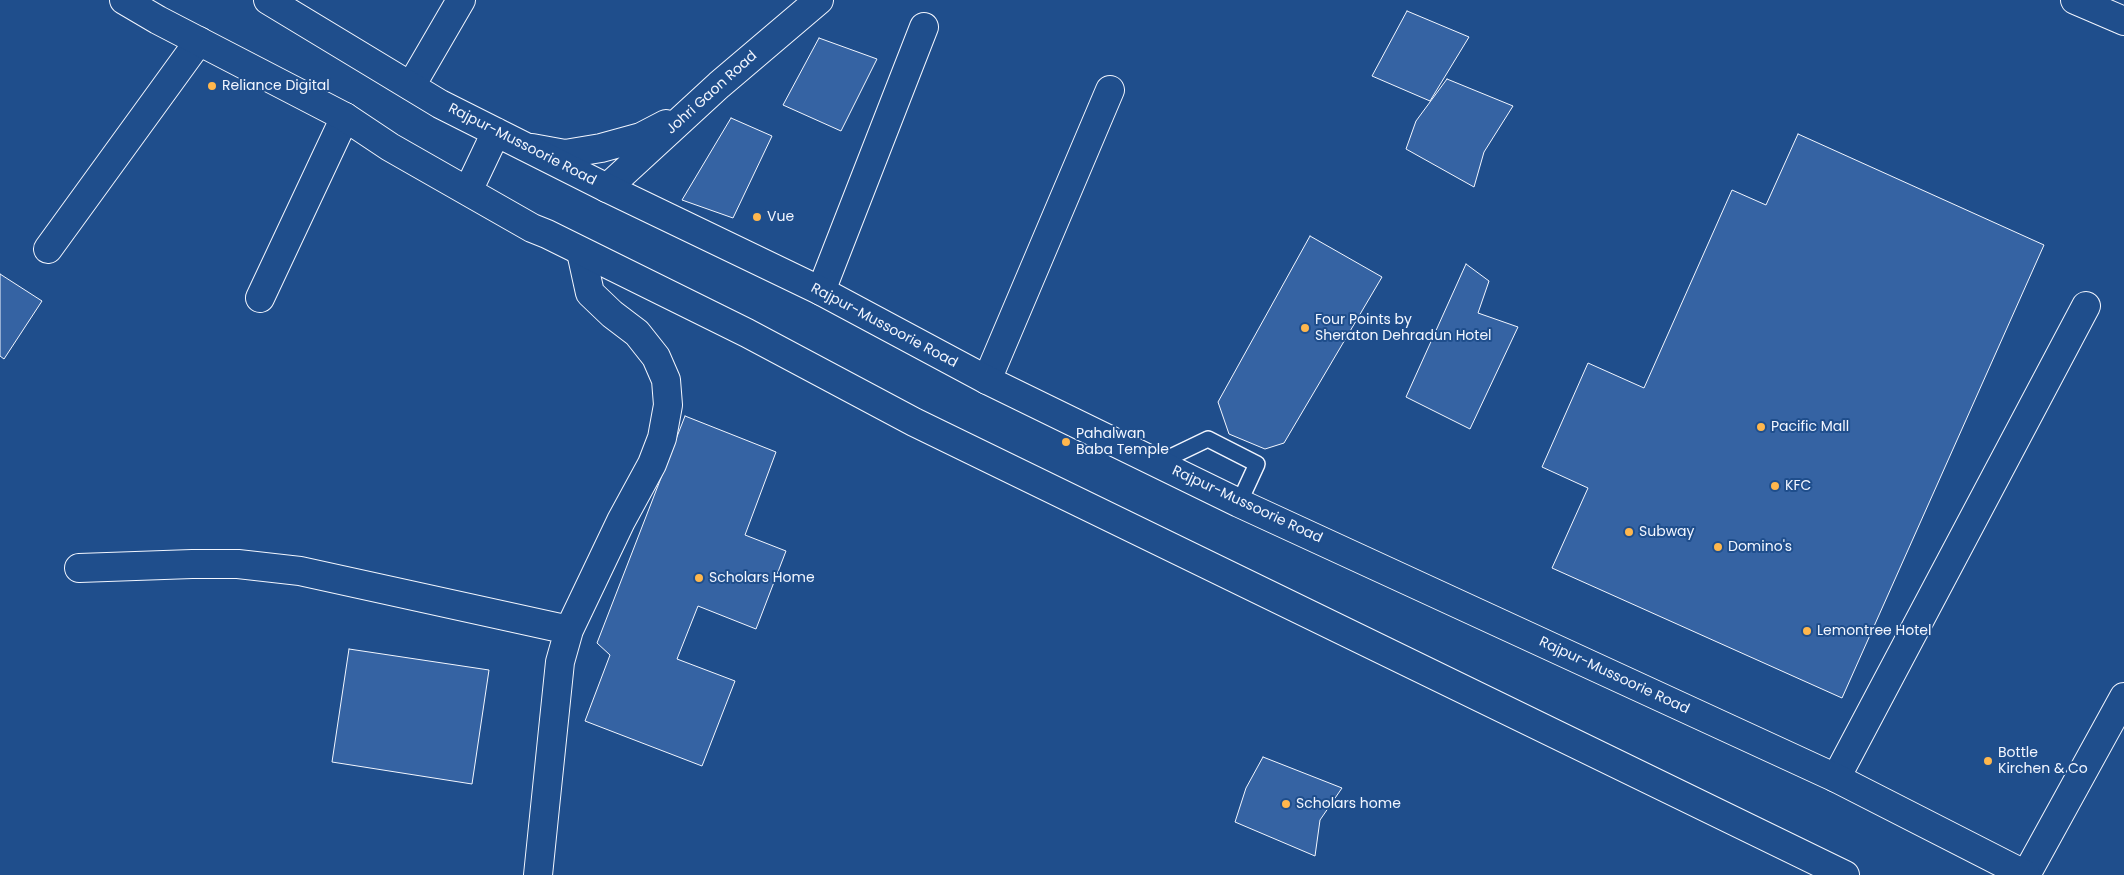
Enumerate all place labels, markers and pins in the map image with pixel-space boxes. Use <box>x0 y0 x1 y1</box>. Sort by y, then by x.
place label: Reliance Digital <box>222 78 330 94</box>
marker: Reliance Digital <box>206 80 218 92</box>
place label: Vue <box>767 209 794 225</box>
marker: Vue <box>751 211 763 223</box>
place label: Four Points by Sheraton Dehradun Hotel <box>1315 312 1492 344</box>
marker: Four Points by Sheraton Dehradun Hotel <box>1299 322 1311 334</box>
place label: Pacific Mall <box>1771 419 1849 435</box>
marker: Pacific Mall <box>1755 421 1767 433</box>
place label: Pahalwan Baba Temple <box>1076 426 1169 458</box>
marker: Pahalwan Baba Temple <box>1060 436 1072 448</box>
place label: KFC <box>1785 478 1811 494</box>
marker: KFC <box>1769 480 1781 492</box>
place label: Subway <box>1639 524 1694 540</box>
marker: Subway <box>1623 526 1635 538</box>
place label: Domino's <box>1728 539 1792 555</box>
marker: Domino's <box>1712 541 1724 553</box>
place label: Scholars Home <box>709 570 815 586</box>
marker: Scholars Home <box>693 572 705 584</box>
place label: Lemontree Hotel <box>1817 623 1931 639</box>
marker: Lemontree Hotel <box>1801 625 1813 637</box>
place label: Bottle Kirchen & Co <box>1998 745 2088 778</box>
marker: Bottle Kirchen & Co <box>1982 755 1994 767</box>
place label: Scholars home <box>1296 796 1401 812</box>
marker: Scholars home <box>1280 798 1292 810</box>

